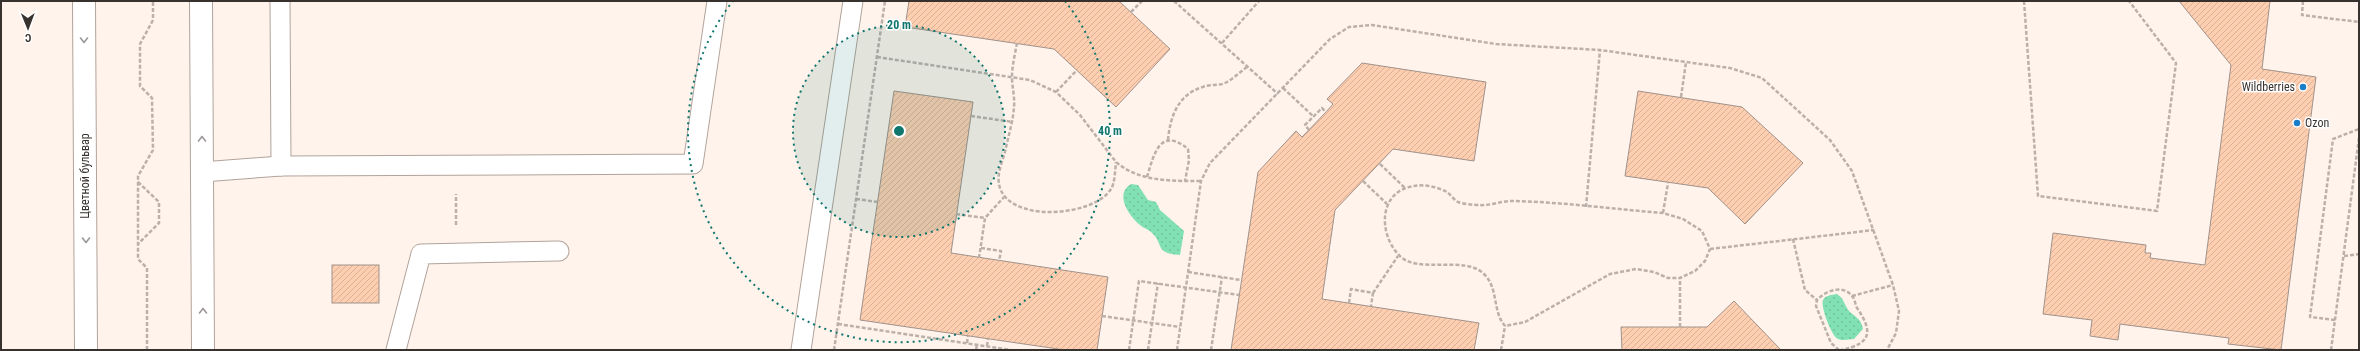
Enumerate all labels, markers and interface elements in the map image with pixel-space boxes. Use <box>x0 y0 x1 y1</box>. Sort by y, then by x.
north arrow <box>8 8 48 48</box>
text: 20 m <box>887 18 911 32</box>
text: С <box>25 31 31 44</box>
one-way arrow <box>80 37 89 43</box>
place label: Wildberries <box>2242 80 2295 94</box>
marker: Wildberries <box>2298 82 2308 92</box>
place label: Ozon <box>2305 116 2329 130</box>
marker: Ozon <box>2292 118 2302 128</box>
centre of rings <box>892 124 906 138</box>
text: 40 m <box>1098 124 1122 138</box>
street label: Цветной бульвар <box>78 133 92 219</box>
one-way arrow <box>198 136 206 142</box>
one-way arrow <box>82 237 90 243</box>
one-way arrow <box>199 308 207 314</box>

